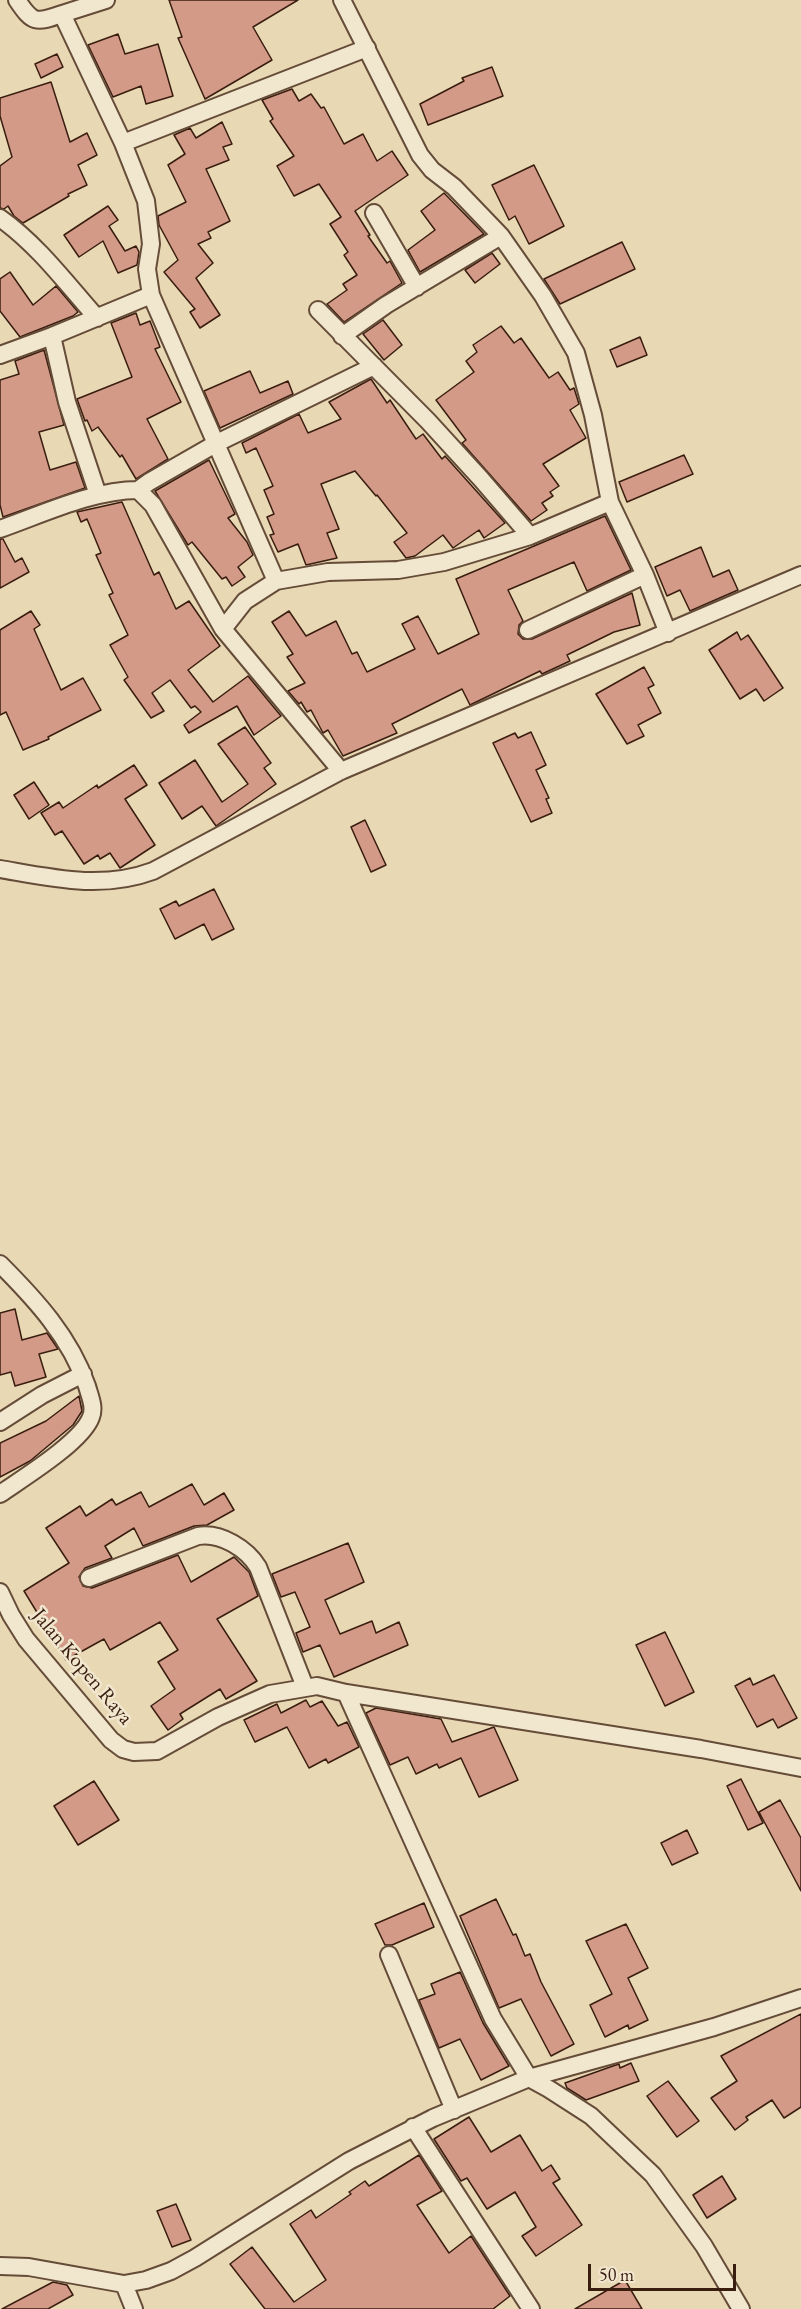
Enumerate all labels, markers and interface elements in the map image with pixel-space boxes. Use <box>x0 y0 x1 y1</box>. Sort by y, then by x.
street label: Jalan Kopen Raya <box>26 1604 138 1730</box>
scale bar <box>591 2252 740 2290</box>
text: 50 m <box>599 2263 634 2286</box>

